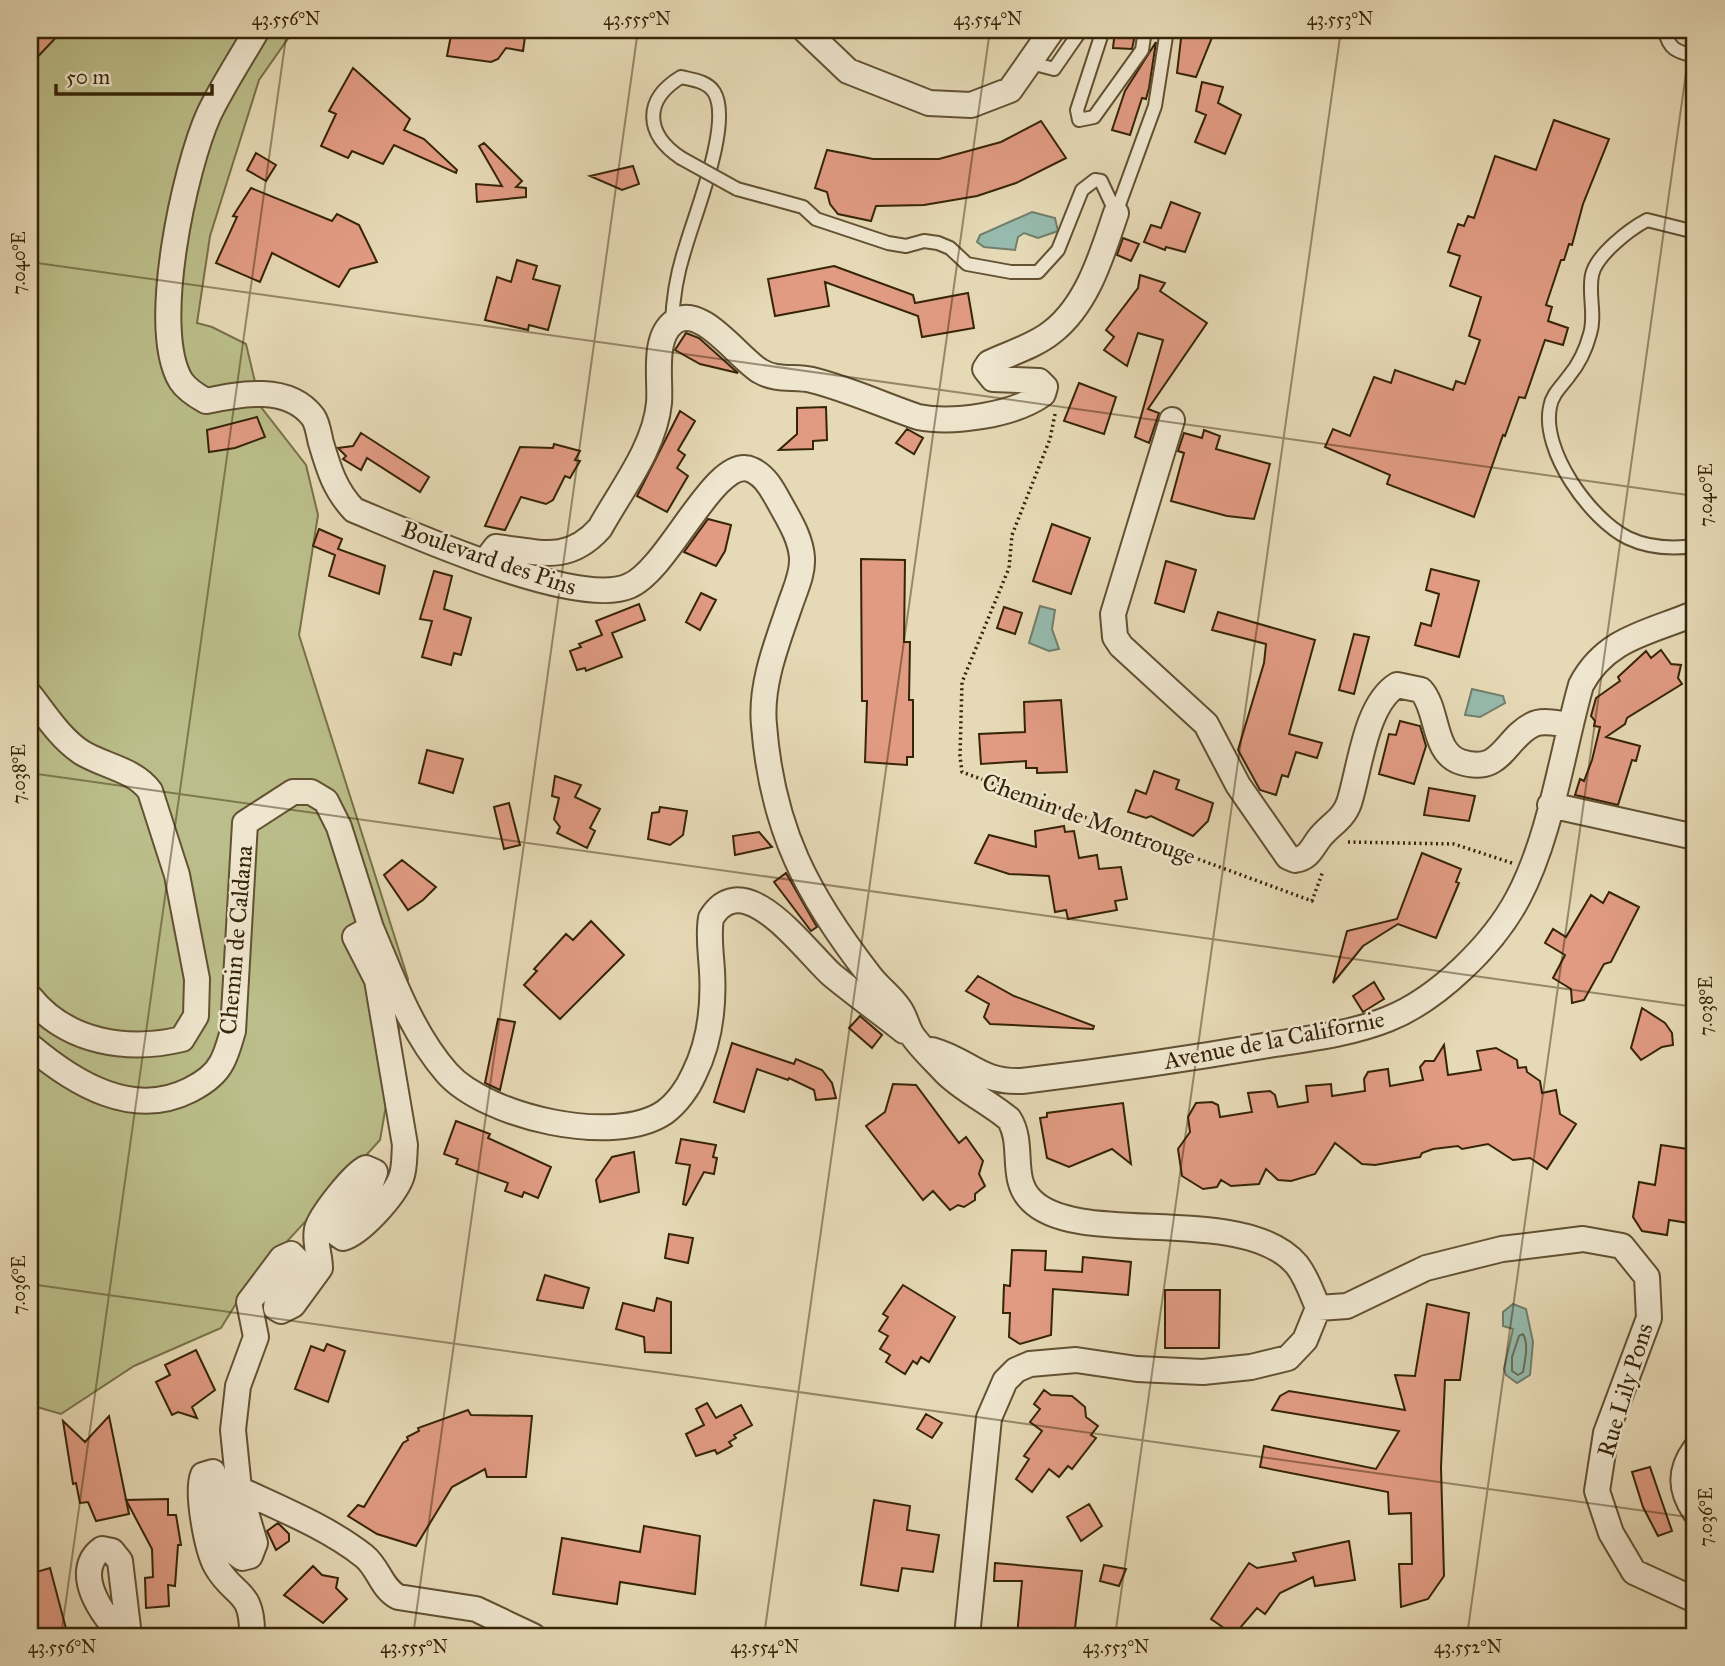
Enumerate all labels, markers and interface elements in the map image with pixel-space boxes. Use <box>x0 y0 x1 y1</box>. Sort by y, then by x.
text: 43.556°N <box>252 8 320 30</box>
text: 43.555°N <box>603 8 671 30</box>
text: 43.554°N <box>954 8 1022 30</box>
text: 43.553°N <box>1307 8 1373 30</box>
scale bar <box>56 52 212 96</box>
text: 50 m <box>66 64 111 90</box>
text: 7.040°E <box>8 231 30 295</box>
text: 7.040°E <box>1695 463 1717 527</box>
street label: Boulevard des Pins <box>398 514 580 602</box>
text: 7.038°E <box>8 744 30 804</box>
street label: Chemin de Montrouge <box>978 766 1200 872</box>
street label: Chemin de Caldana <box>213 843 259 1036</box>
text: 7.038°E <box>1695 976 1717 1036</box>
street label: Avenue de la Californie <box>1160 1004 1387 1076</box>
text: 7.036°E <box>8 1255 30 1315</box>
street label: Rue Lily Pons <box>1590 1319 1660 1461</box>
text: 7.036°E <box>1695 1487 1717 1547</box>
text: 43.556°N <box>28 1636 96 1658</box>
text: 43.555°N <box>380 1636 448 1658</box>
text: 43.554°N <box>731 1636 799 1658</box>
text: 43.553°N <box>1083 1636 1149 1658</box>
text: 43.552°N <box>1434 1636 1502 1658</box>

